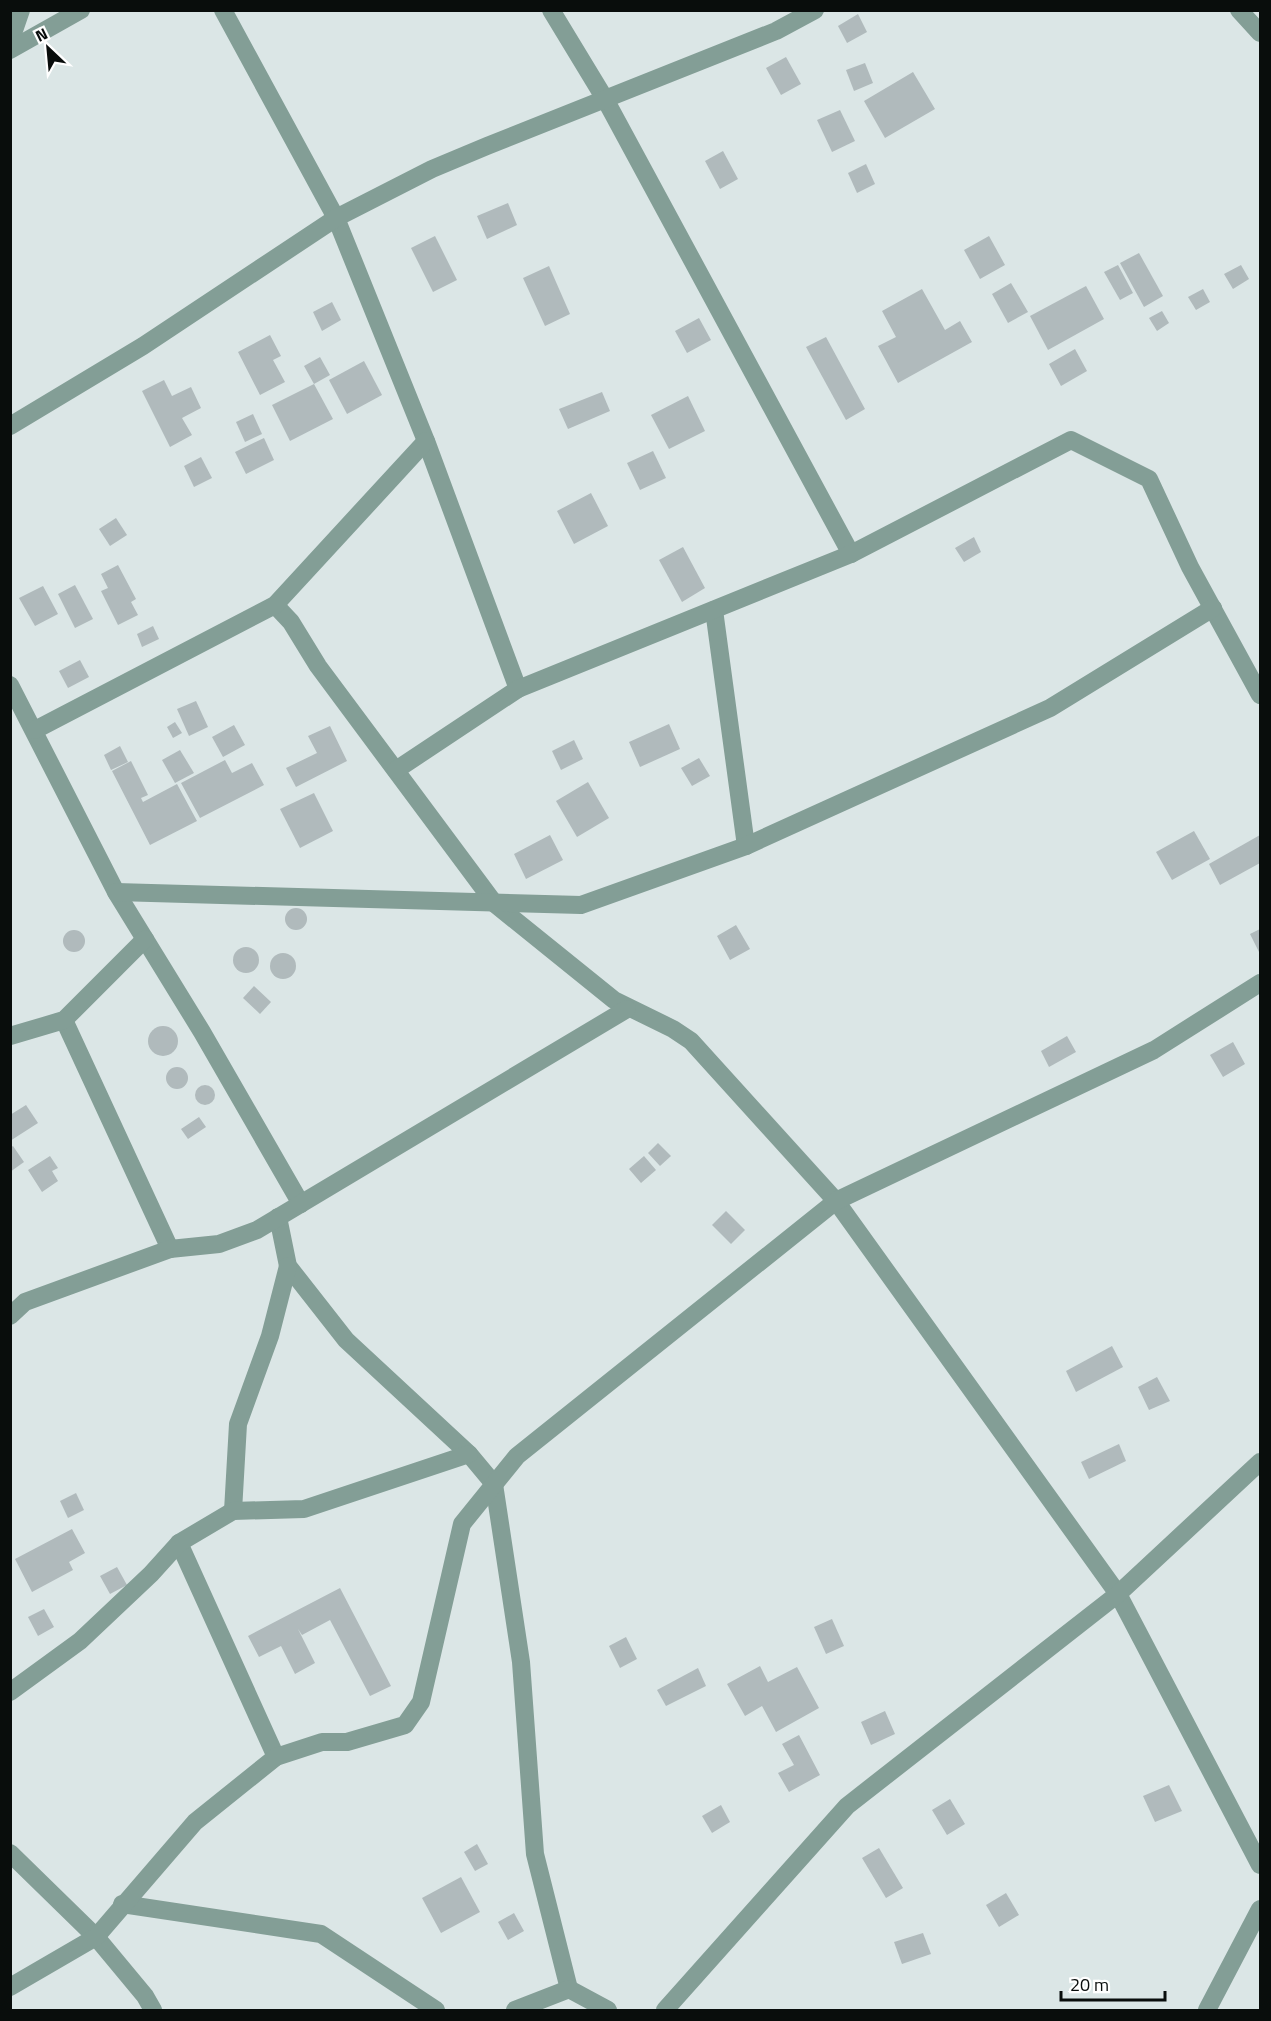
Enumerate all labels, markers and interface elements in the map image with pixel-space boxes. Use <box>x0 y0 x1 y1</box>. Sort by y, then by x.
north arrow <box>18 18 78 78</box>
text: N <box>31 21 52 48</box>
scale bar <box>1061 1964 1164 2002</box>
text: 20 m <box>1070 1971 1109 1998</box>

